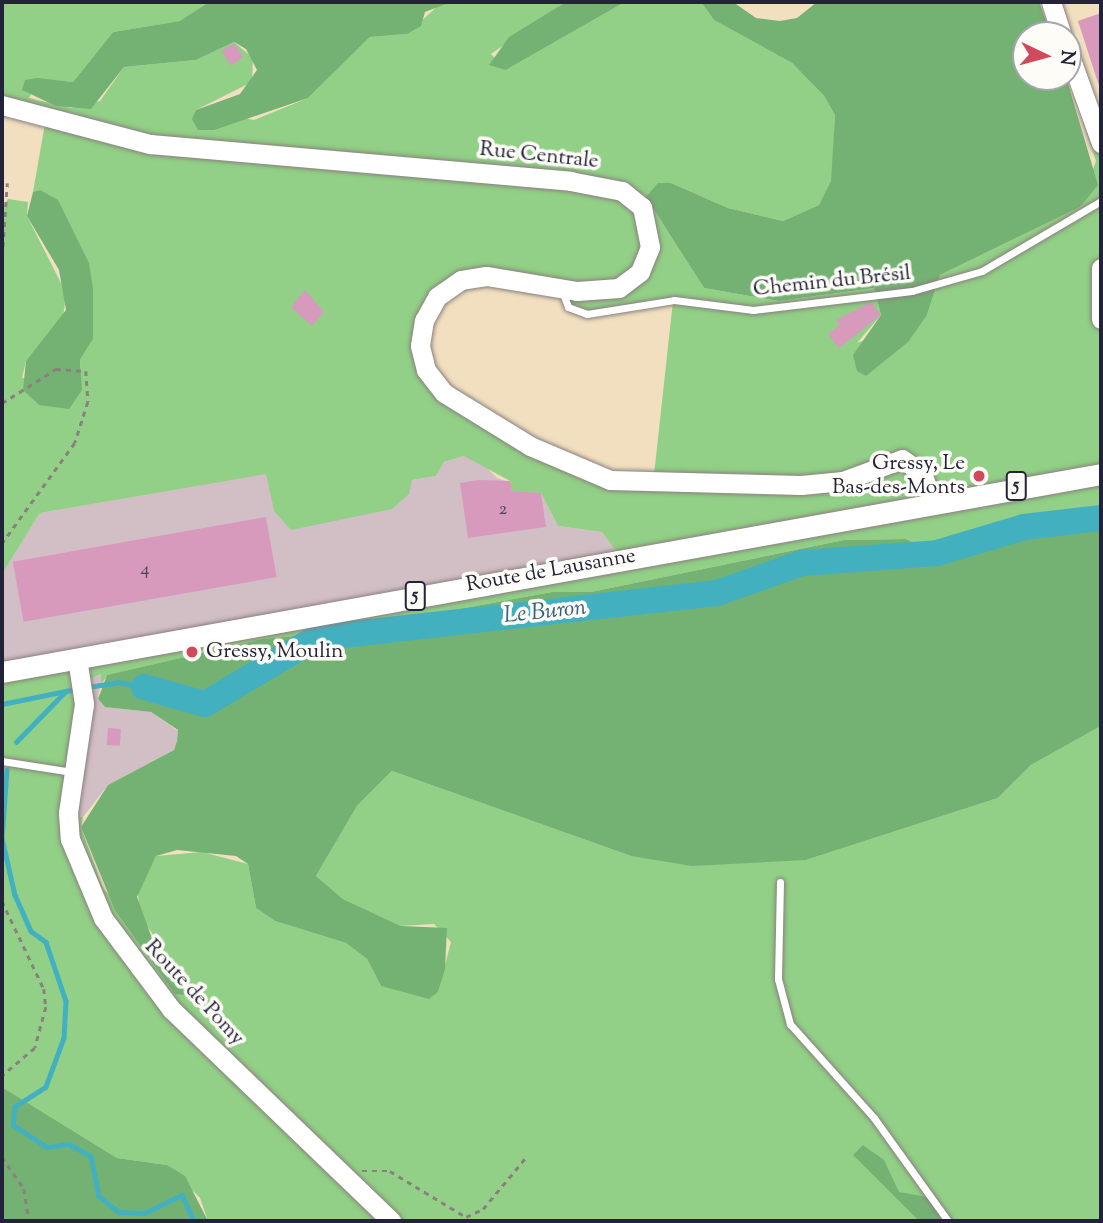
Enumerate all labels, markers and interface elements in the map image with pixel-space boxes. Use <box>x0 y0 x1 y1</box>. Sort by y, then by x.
north arrow <box>1012 21 1082 91</box>
text: N <box>1052 49 1081 66</box>
street label: Rue Centrale <box>478 137 600 175</box>
street label: Chemin du Brésil <box>752 261 912 303</box>
place label: Gressy, Le Bas-des-Monts <box>832 451 965 501</box>
marker: Gressy, Le Bas-des-Monts <box>971 468 987 484</box>
road number: 5 <box>1006 471 1026 502</box>
house number: 2 <box>499 499 507 521</box>
street label: Route de Lausanne <box>464 544 638 598</box>
house number: 4 <box>140 559 150 581</box>
road number: 5 <box>404 580 426 611</box>
water label: Le Buron <box>502 595 588 631</box>
place label: Gressy, Moulin <box>206 639 343 665</box>
marker: Gressy, Moulin <box>184 644 200 660</box>
street label: Route de Pomy <box>139 935 249 1051</box>

